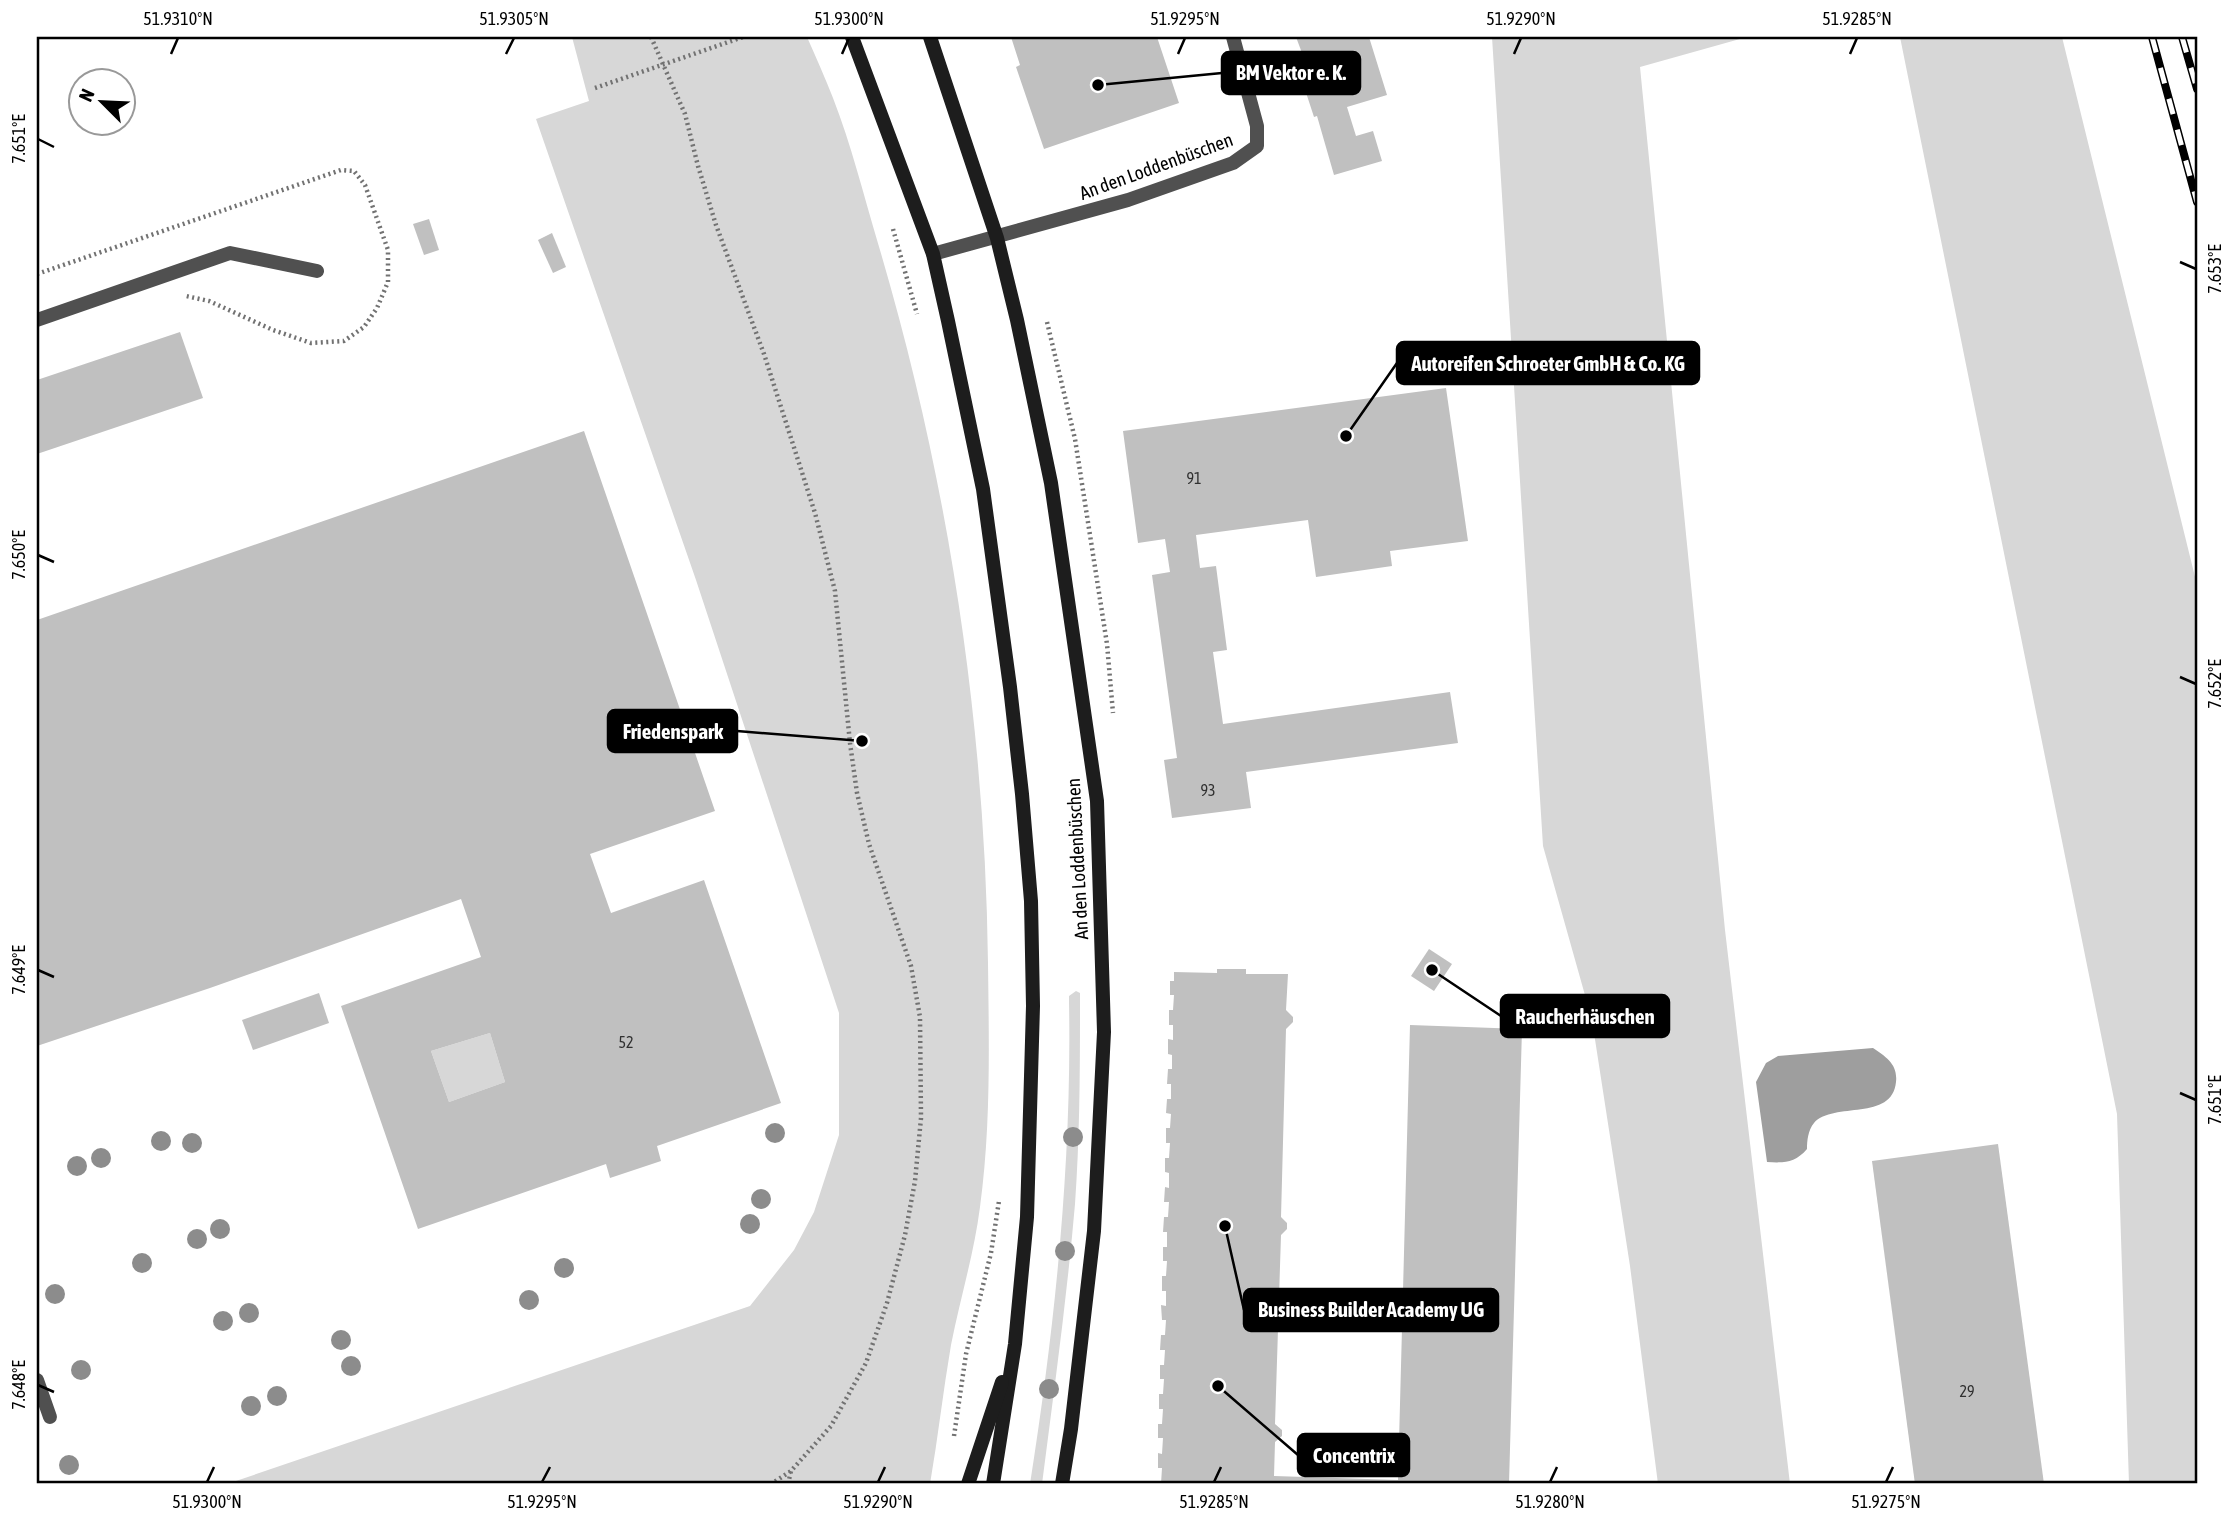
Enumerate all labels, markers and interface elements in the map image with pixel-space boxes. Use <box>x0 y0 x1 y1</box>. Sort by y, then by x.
text: 51.9310°N <box>143 8 213 29</box>
text: 51.9305°N <box>479 8 549 29</box>
text: 51.9300°N <box>814 8 884 29</box>
text: 51.9295°N <box>1150 8 1220 29</box>
text: 51.9290°N <box>1486 8 1556 29</box>
text: 51.9285°N <box>1822 8 1892 29</box>
callout: BM Vektor e. K. <box>1222 52 1360 94</box>
text: BM Vektor e. K. <box>1236 60 1346 84</box>
north arrow <box>66 66 136 136</box>
text: N <box>74 85 99 105</box>
text: 7.651°E <box>8 114 29 164</box>
street label: An den Loddenbüschen <box>1076 128 1236 204</box>
text: 7.653°E <box>2204 244 2225 294</box>
callout: Autoreifen Schroeter GmbH & Co. KG <box>1397 342 1699 384</box>
text: Autoreifen Schroeter GmbH & Co. KG <box>1410 351 1685 375</box>
house number: 91 <box>1186 469 1202 487</box>
text: 7.650°E <box>8 530 29 580</box>
text: 7.652°E <box>2204 659 2225 709</box>
callout: Friedenspark <box>608 710 737 752</box>
text: Friedenspark <box>623 719 724 743</box>
street label: An den Loddenbüschen <box>1062 778 1092 940</box>
house number: 93 <box>1200 781 1216 799</box>
text: 7.649°E <box>8 945 29 995</box>
callout: Raucherhäuschen <box>1501 995 1669 1037</box>
text: Raucherhäuschen <box>1515 1004 1655 1028</box>
house number: 52 <box>618 1033 634 1051</box>
text: 7.651°E <box>2204 1075 2225 1125</box>
callout: Business Builder Academy UG <box>1244 1289 1498 1331</box>
text: Business Builder Academy UG <box>1258 1297 1484 1321</box>
text: 7.648°E <box>8 1360 29 1410</box>
house number: 29 <box>1959 1382 1975 1400</box>
callout: Concentrix <box>1298 1434 1409 1476</box>
text: Concentrix <box>1313 1443 1396 1467</box>
text: 51.9300°N <box>172 1491 242 1512</box>
text: 51.9295°N <box>507 1491 577 1512</box>
text: 51.9290°N <box>843 1491 913 1512</box>
text: 51.9285°N <box>1179 1491 1249 1512</box>
text: 51.9280°N <box>1515 1491 1585 1512</box>
text: 51.9275°N <box>1851 1491 1921 1512</box>

